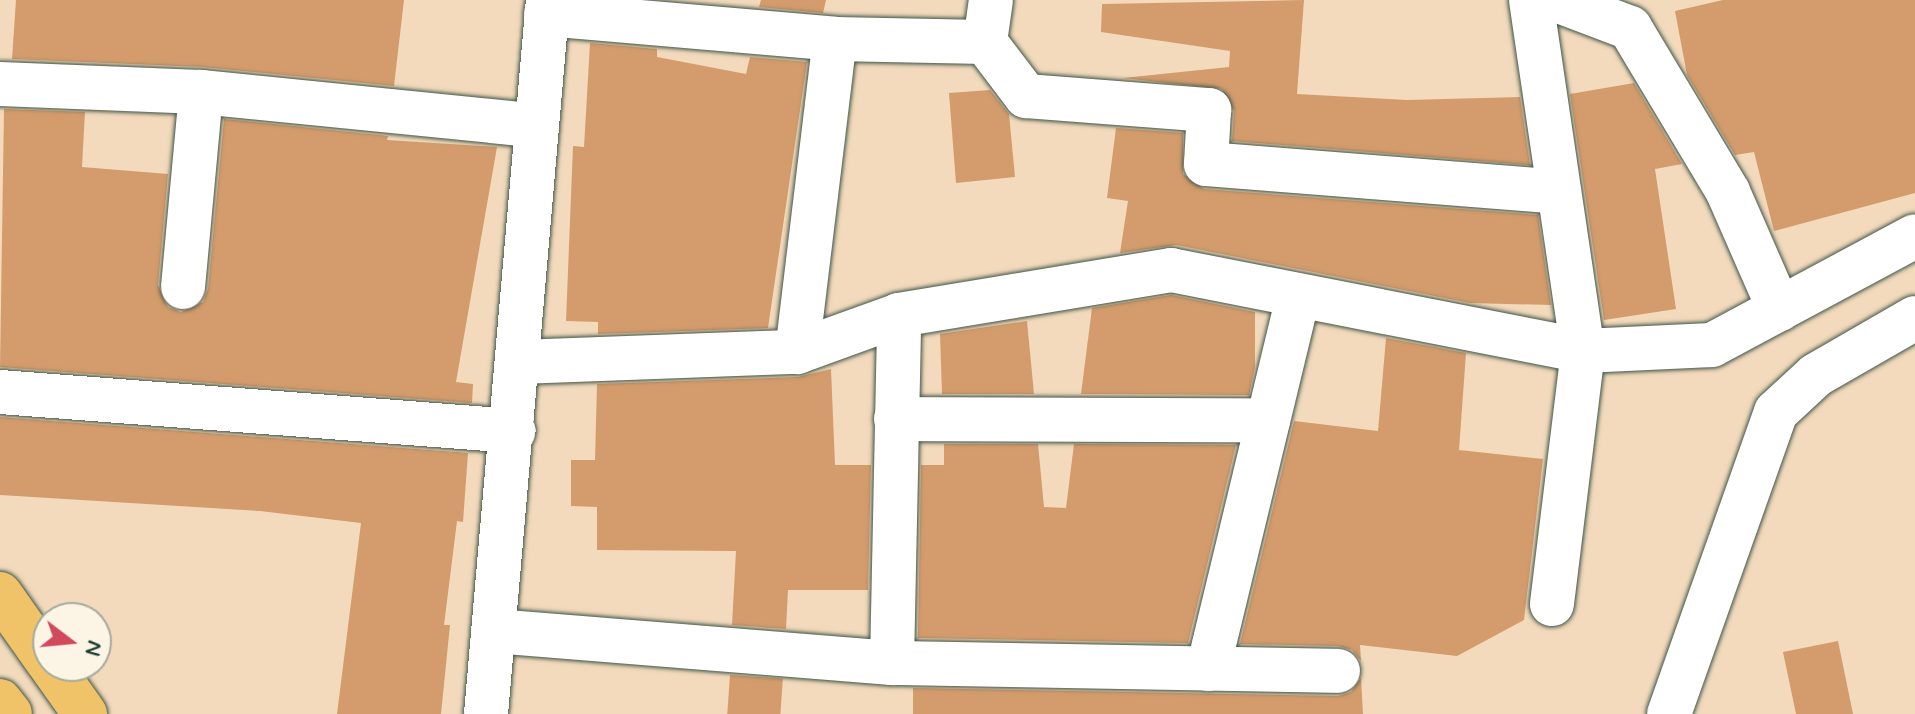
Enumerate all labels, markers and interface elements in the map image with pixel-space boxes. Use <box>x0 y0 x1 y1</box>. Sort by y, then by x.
north arrow <box>32 602 112 682</box>
text: N <box>78 637 109 659</box>

